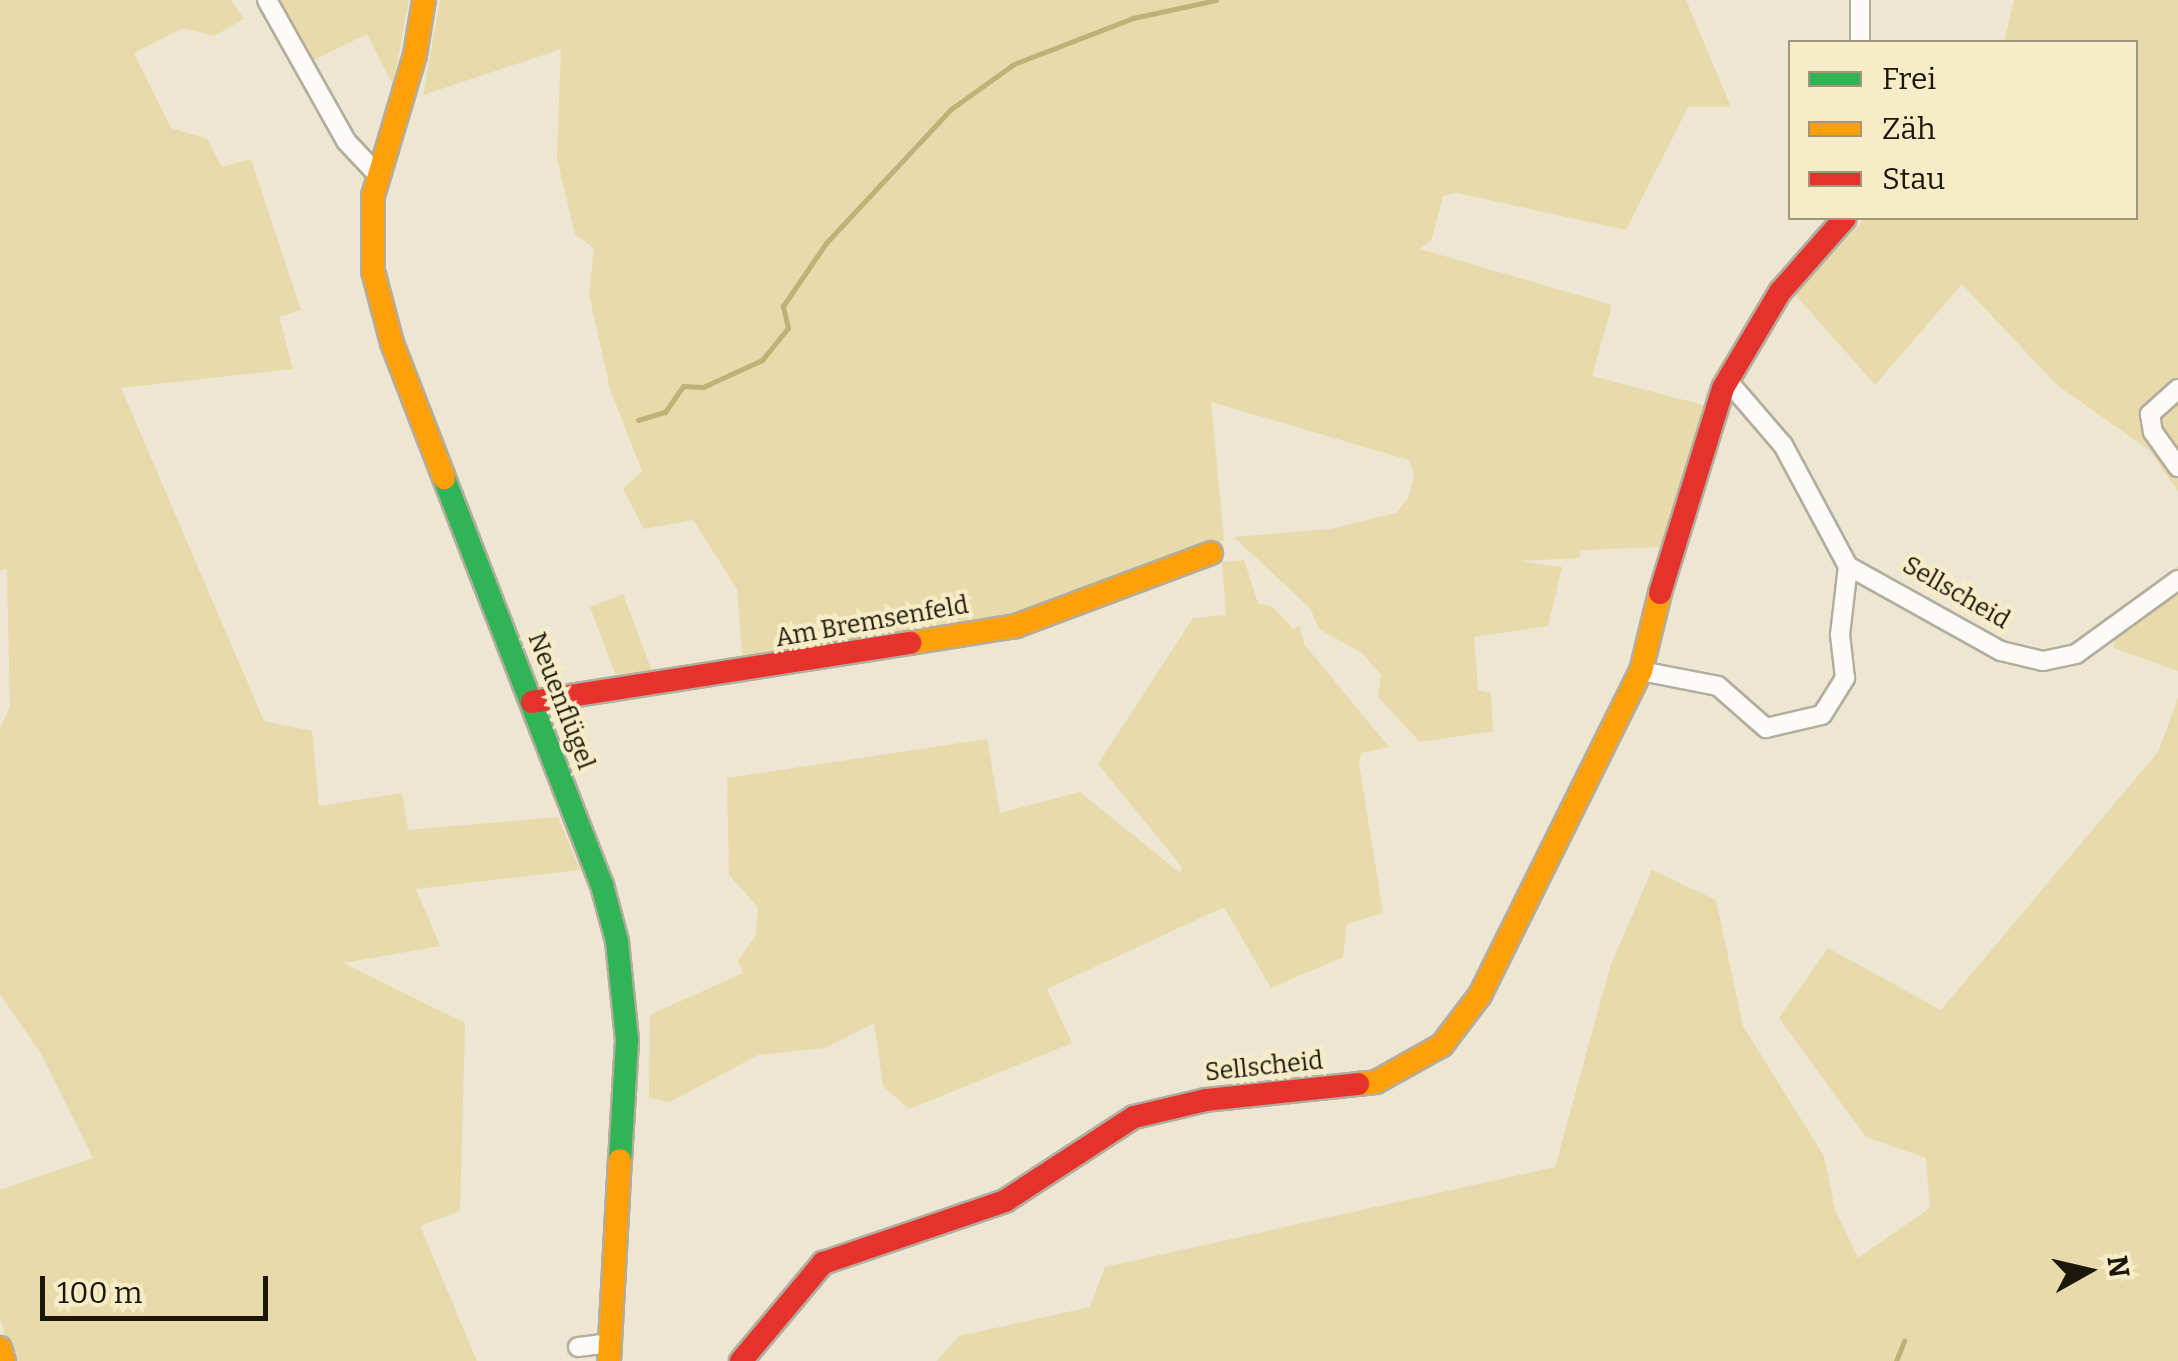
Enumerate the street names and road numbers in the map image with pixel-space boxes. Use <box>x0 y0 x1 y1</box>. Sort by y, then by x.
street label: Sellscheid <box>1897 550 2015 636</box>
street label: Am Bremsenfeld <box>773 590 971 654</box>
street label: Neuenflügel <box>521 628 601 774</box>
street label: Sellscheid <box>1203 1046 1325 1088</box>

